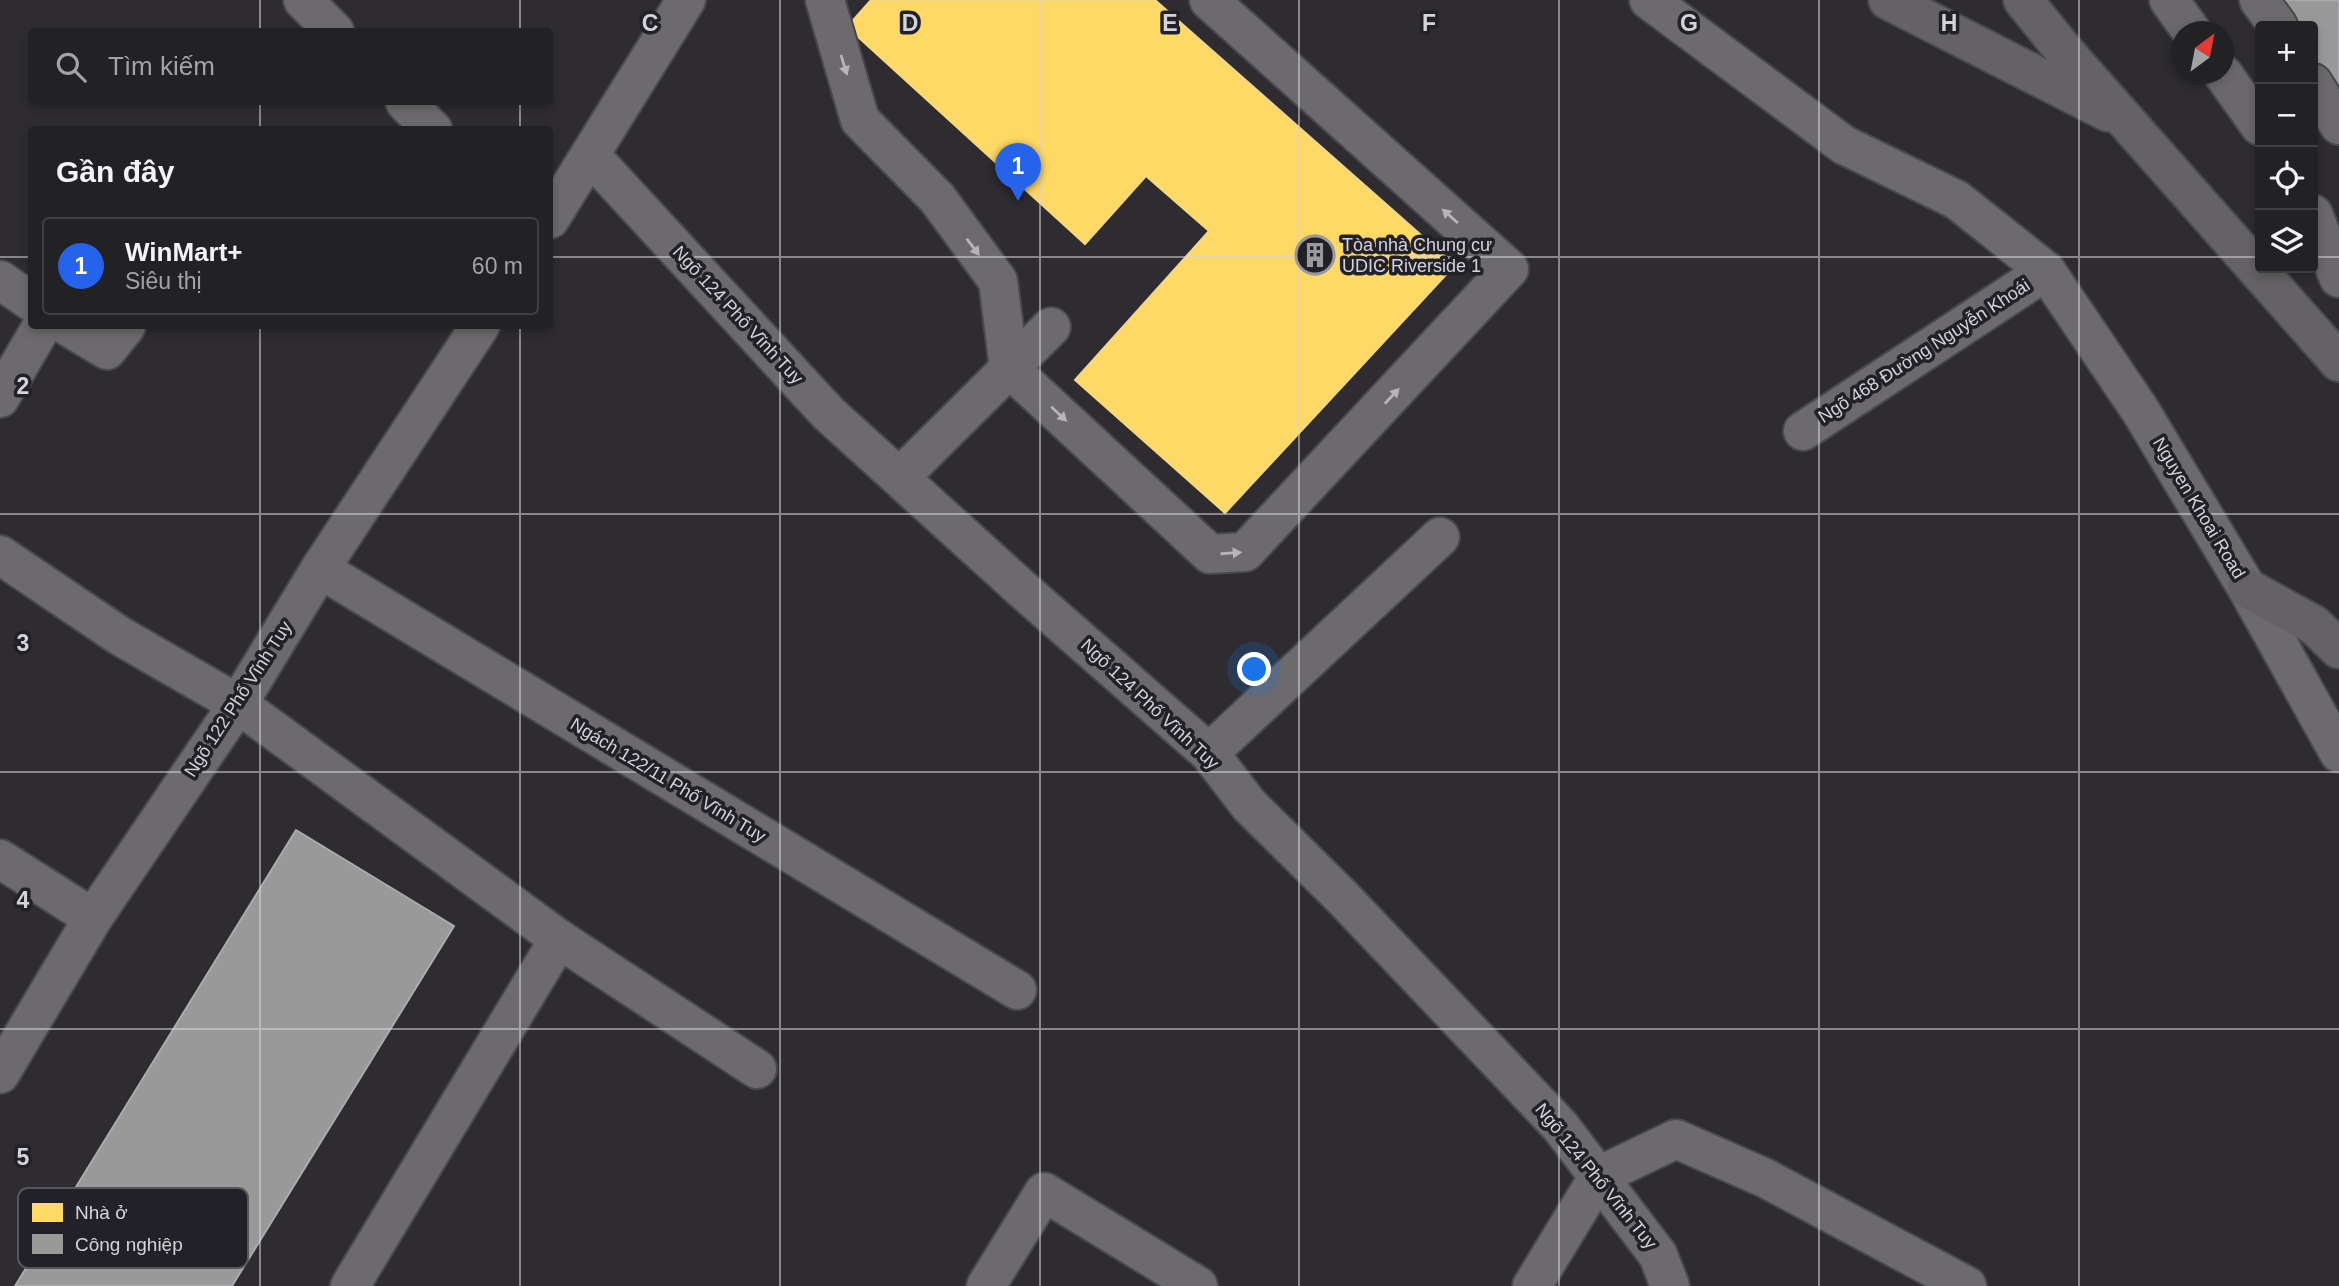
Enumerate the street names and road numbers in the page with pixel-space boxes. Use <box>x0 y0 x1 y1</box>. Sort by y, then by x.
street label: Ngõ 124 Phố Vĩnh Tuy <box>669 242 807 388</box>
street label: Ngõ 468 Đường Nguyễn Khoái <box>1814 274 2033 427</box>
street label: Nguyen Khoai Road <box>2149 434 2249 582</box>
street label: Ngõ 122 Phố Vĩnh Tuy <box>180 618 296 780</box>
street label: Ngõ 124 Phố Vĩnh Tuy <box>1077 635 1223 773</box>
street label: Ngách 122/11 Phố Vĩnh Tuy <box>567 714 769 846</box>
street label: Ngõ 124 Phố Vĩnh Tuy <box>1531 1099 1661 1253</box>

